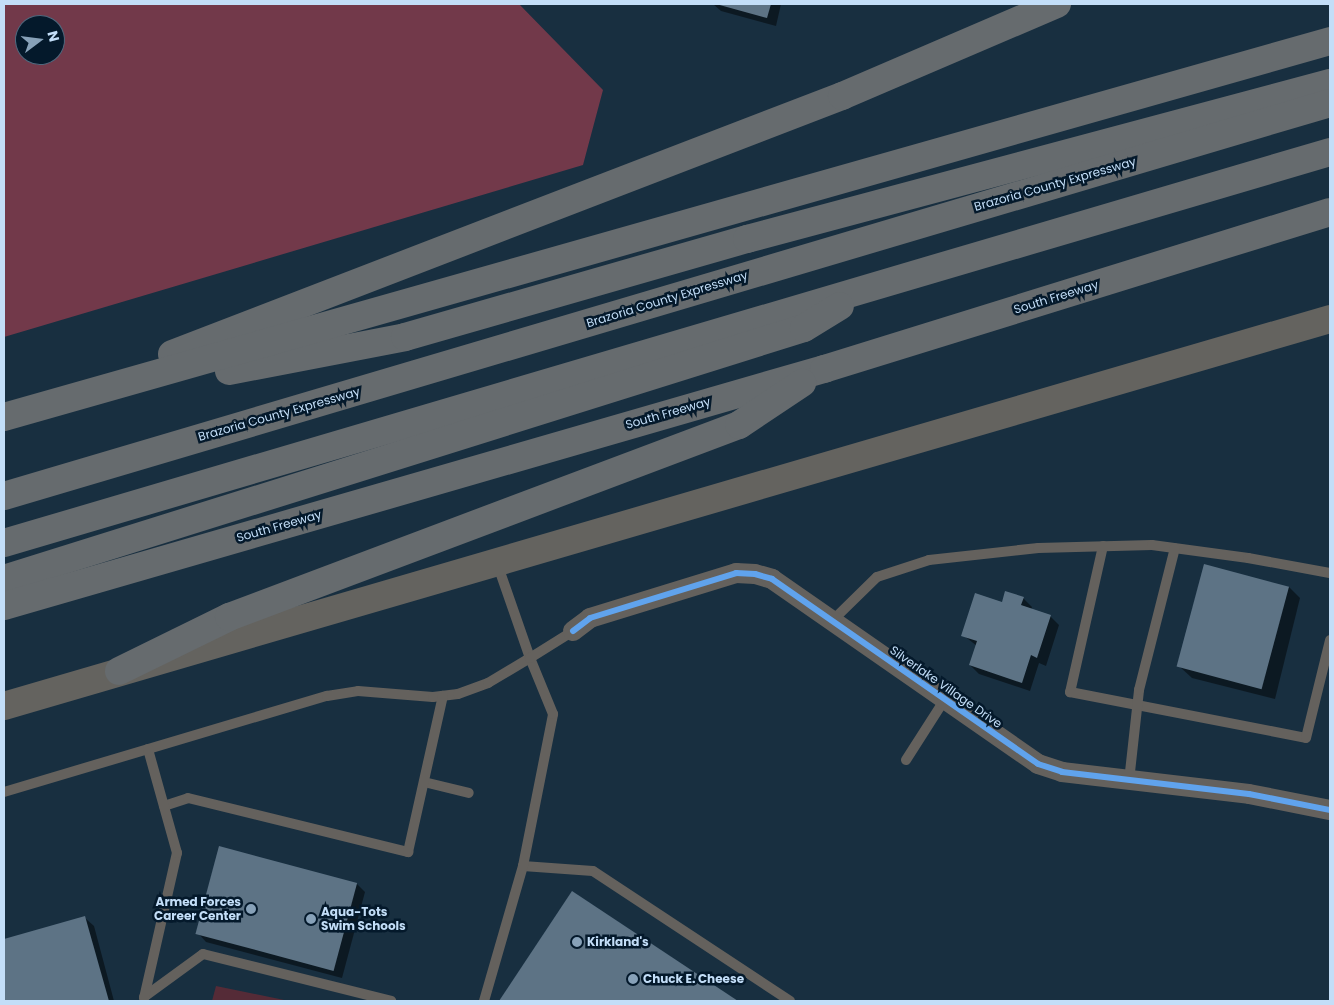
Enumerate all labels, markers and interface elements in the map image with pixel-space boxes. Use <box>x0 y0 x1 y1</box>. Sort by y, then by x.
north arrow <box>15 15 65 65</box>
text: N <box>43 29 65 44</box>
street label: Brazoria County Expressway <box>972 154 1138 214</box>
street label: Brazoria County Expressway <box>585 268 749 330</box>
street label: South Freeway <box>1012 277 1100 317</box>
street label: Brazoria County Expressway <box>196 384 362 444</box>
street label: South Freeway <box>624 394 712 432</box>
street label: South Freeway <box>235 507 323 545</box>
street label: Silverlake Village Drive <box>887 643 1005 731</box>
place label: Armed Forces Career Center <box>154 895 241 923</box>
marker: Armed Forces Career Center <box>245 903 257 915</box>
place label: Aqua-Tots Swim Schools <box>321 905 406 933</box>
marker: Aqua-Tots Swim Schools <box>305 913 317 925</box>
place label: Kirkland's <box>587 935 649 949</box>
marker: Kirkland's <box>571 936 583 948</box>
place label: Chuck E. Cheese <box>643 972 744 986</box>
marker: Chuck E. Cheese <box>627 973 639 985</box>

